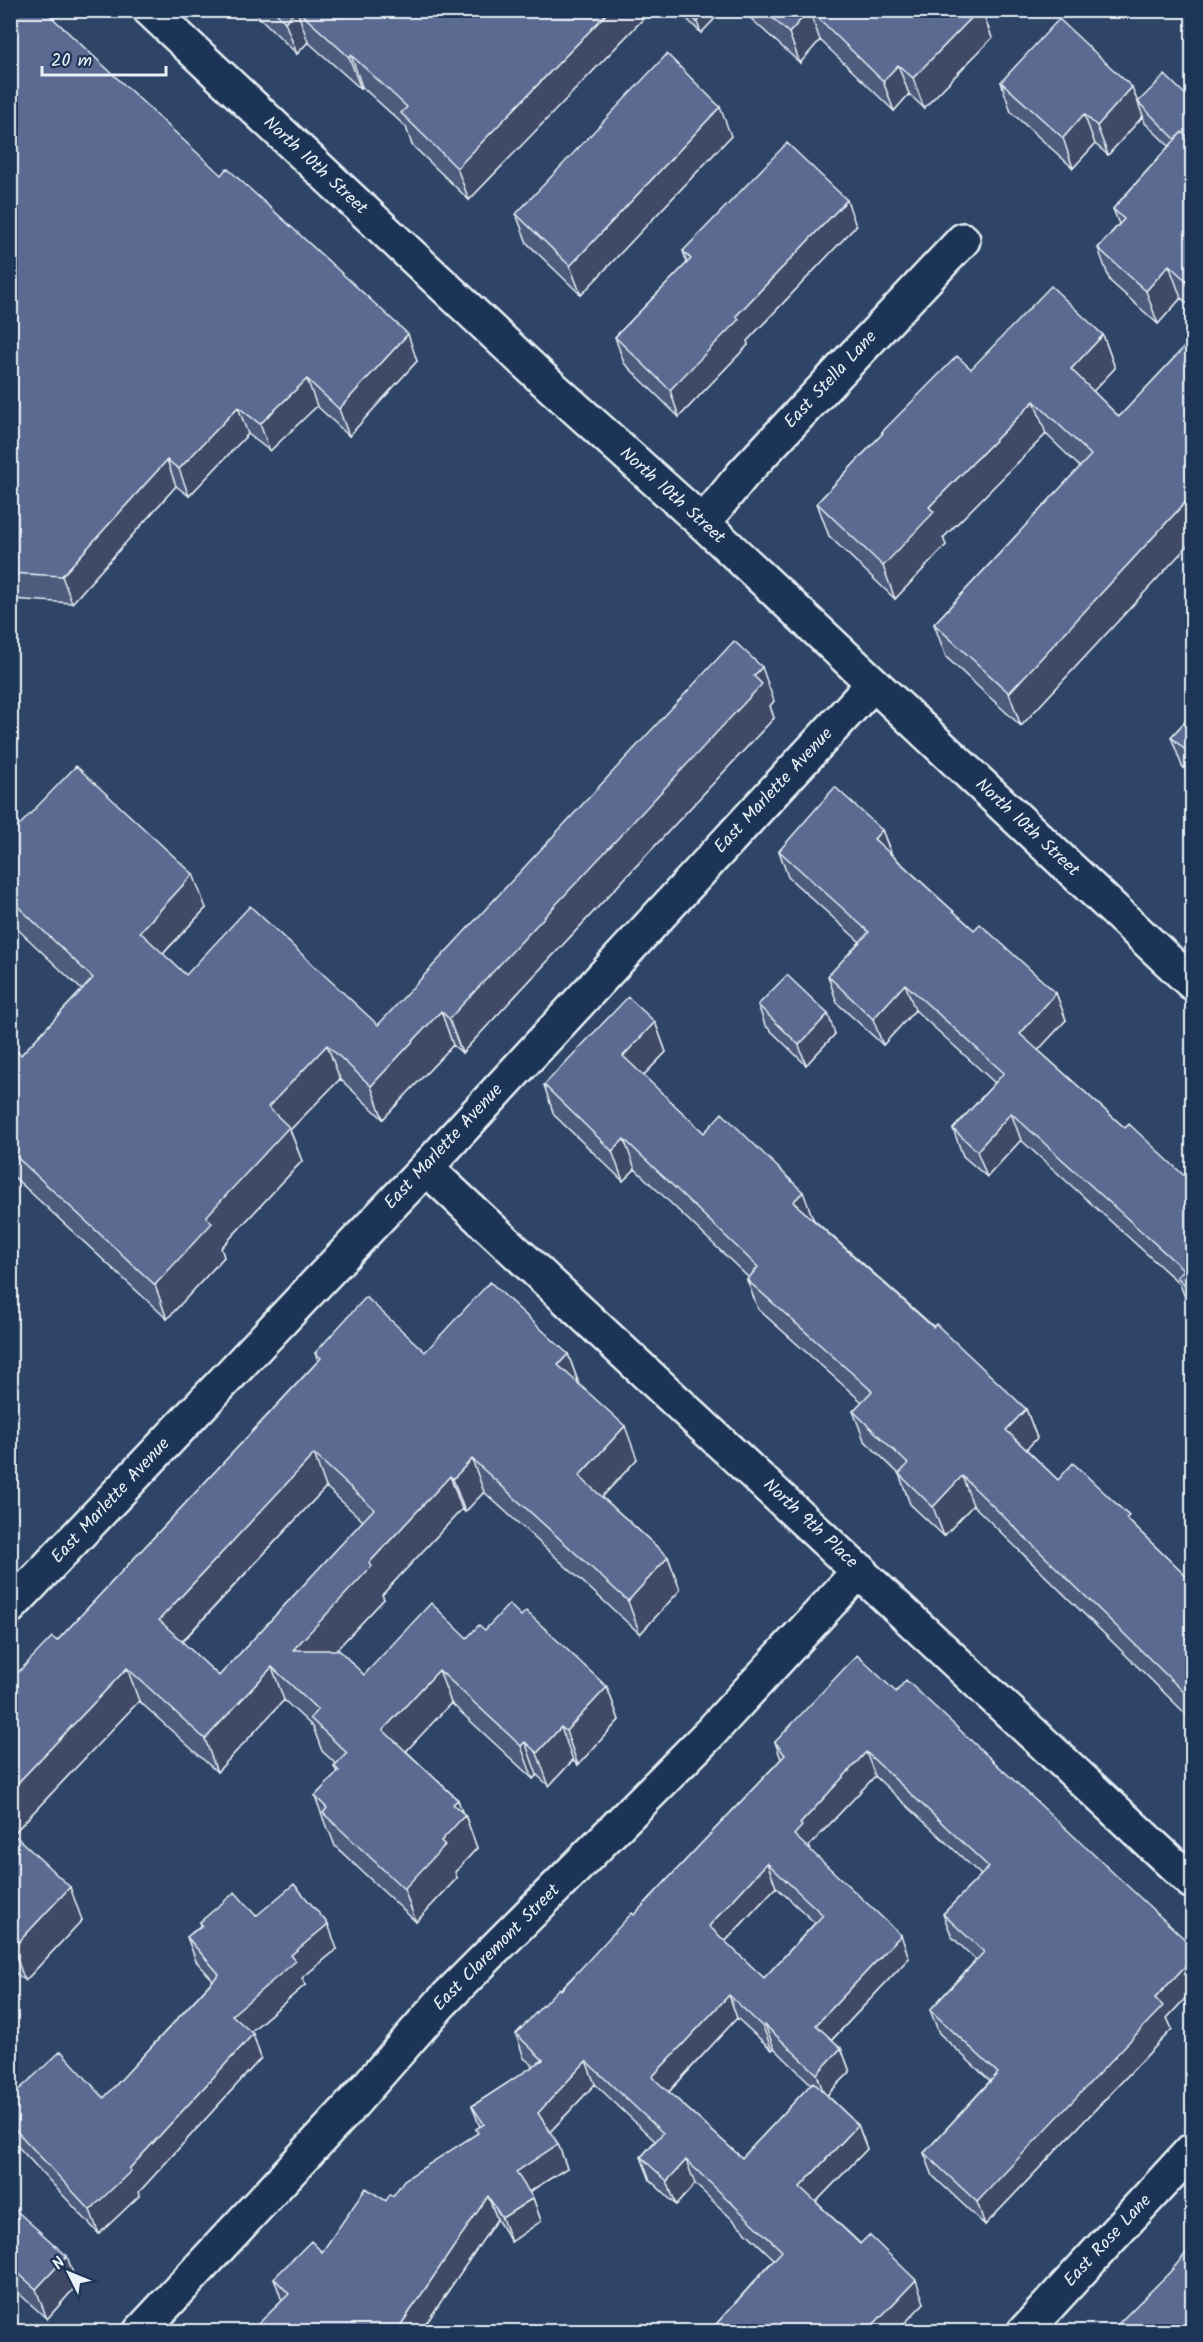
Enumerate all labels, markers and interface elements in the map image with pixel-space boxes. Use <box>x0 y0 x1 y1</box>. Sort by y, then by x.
scale bar <box>42 39 166 77</box>
text: 20 m <box>51 47 92 76</box>
street label: North 10th Street <box>256 110 375 223</box>
street label: East Stella Lane <box>777 324 885 436</box>
street label: North 10th Street <box>612 440 732 552</box>
street label: East Marlette Avenue <box>707 721 841 861</box>
street label: North 10th Street <box>968 772 1087 885</box>
street label: East Marlette Avenue <box>377 1077 511 1217</box>
street label: East Marlette Avenue <box>44 1431 178 1571</box>
street label: North 9th Place <box>756 1472 864 1576</box>
street label: East Claremont Street <box>426 1877 568 2019</box>
street label: East Rose Lane <box>1057 2188 1159 2294</box>
north arrow <box>39 2243 99 2303</box>
text: N <box>47 2252 72 2276</box>

